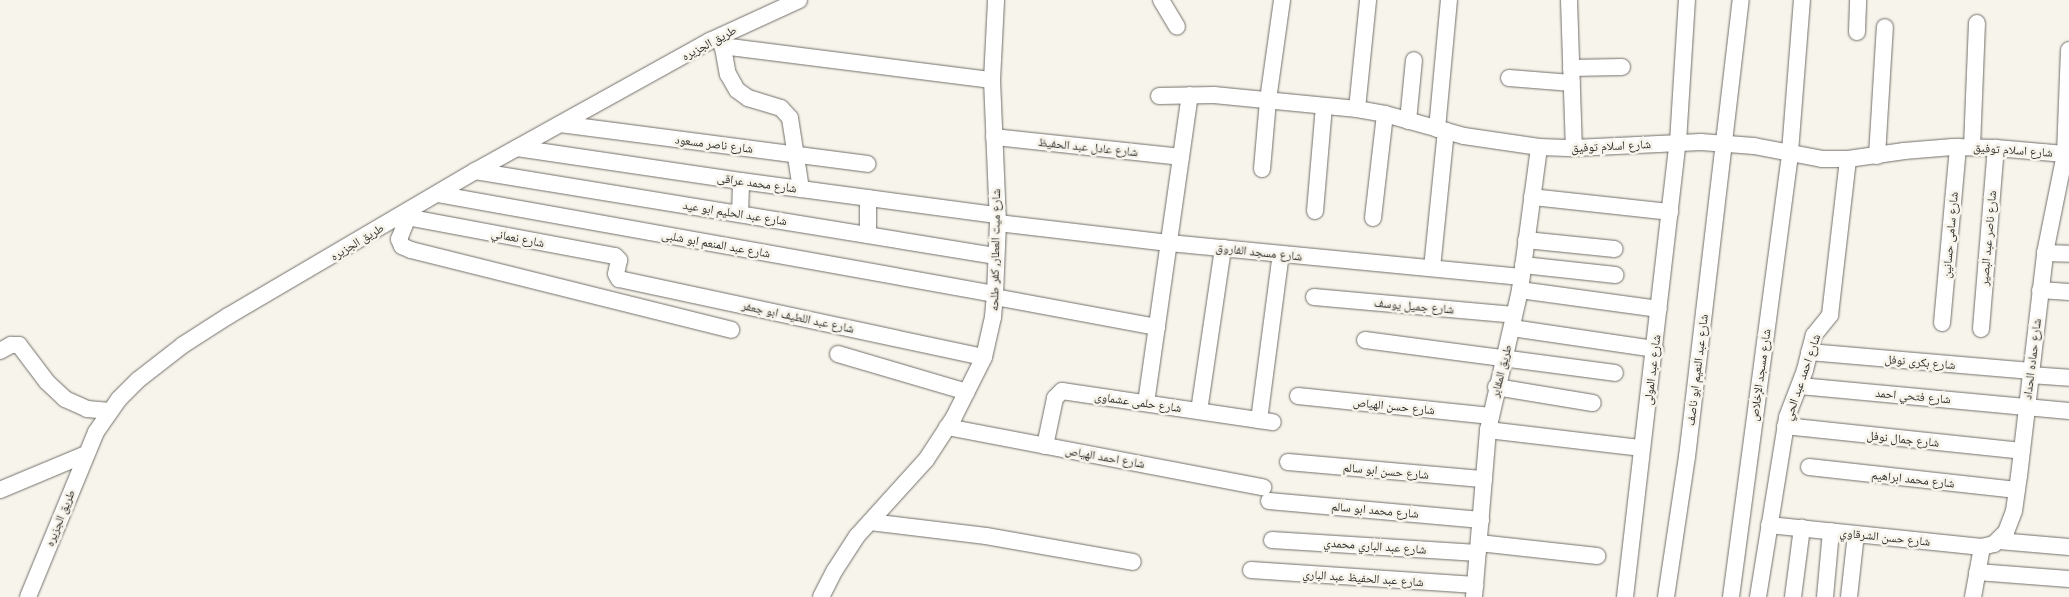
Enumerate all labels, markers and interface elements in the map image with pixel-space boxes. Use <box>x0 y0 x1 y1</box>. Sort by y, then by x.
street label: طريق الجزيره <box>679 23 739 63</box>
street label: شارع ناصر مسعود <box>674 132 754 156</box>
street label: شارع عادل عبد الحفيظ <box>1037 135 1139 159</box>
street label: شارع اسلام توفيق <box>1571 137 1651 155</box>
street label: شارع اسلام توفيق <box>1973 140 2053 160</box>
street label: شارع محمد عراقى <box>716 170 798 196</box>
street label: شارع ميت العطار, كفر طلحه <box>987 189 1003 311</box>
street label: شارع ناصر عبد البصير <box>1977 190 1999 286</box>
street label: شارع سامى حسانين <box>1939 191 1961 279</box>
street label: شارع عبد الحليم ابو عيد <box>682 198 788 228</box>
street label: طريق الجزيره <box>328 220 386 264</box>
street label: شارع نعماني <box>490 226 546 250</box>
street label: شارع عبد المنعم ابو شلبى <box>661 227 771 261</box>
street label: شارع مسجد الفاروق <box>1215 240 1303 264</box>
street label: شارع جميل يوسف <box>1373 295 1455 317</box>
street label: شارع عبد اللطيف ابو جعفر <box>741 298 855 336</box>
street label: شارع عبد النعيم ابو ناصف <box>1683 313 1711 427</box>
street label: شارع حماده الحداد <box>2020 318 2044 400</box>
street label: شارع مسجد الإخلاص <box>1746 328 1774 422</box>
street label: شارع احمد عبد الحي <box>1781 332 1823 422</box>
street label: شارع عبد المولى <box>1641 334 1663 406</box>
street label: طريق المقابر <box>1487 343 1515 399</box>
street label: شارع بكرى نوفل <box>1884 352 1956 372</box>
street label: شارع فتحي احمد <box>1875 386 1951 406</box>
street label: شارع حلمى عشماوى <box>1093 389 1183 415</box>
street label: شارع حسن الهياص <box>1352 395 1436 417</box>
street label: شارع جمال نوفل <box>1866 428 1940 450</box>
street label: شارع احمد الهياص <box>1064 443 1146 471</box>
street label: شارع حسن ابو سالم <box>1342 460 1430 482</box>
street label: شارع محمد ابراهيم <box>1871 467 1955 491</box>
street label: طريق الجزيره <box>42 488 78 548</box>
street label: شارع محمد ابو سالم <box>1331 499 1419 521</box>
street label: شارع حسن الشرقاوي <box>1839 525 1931 549</box>
street label: شارع عبد الباري محمدي <box>1323 535 1427 557</box>
street label: شارع عبد الحفيظ عبد الباري <box>1302 567 1424 589</box>

